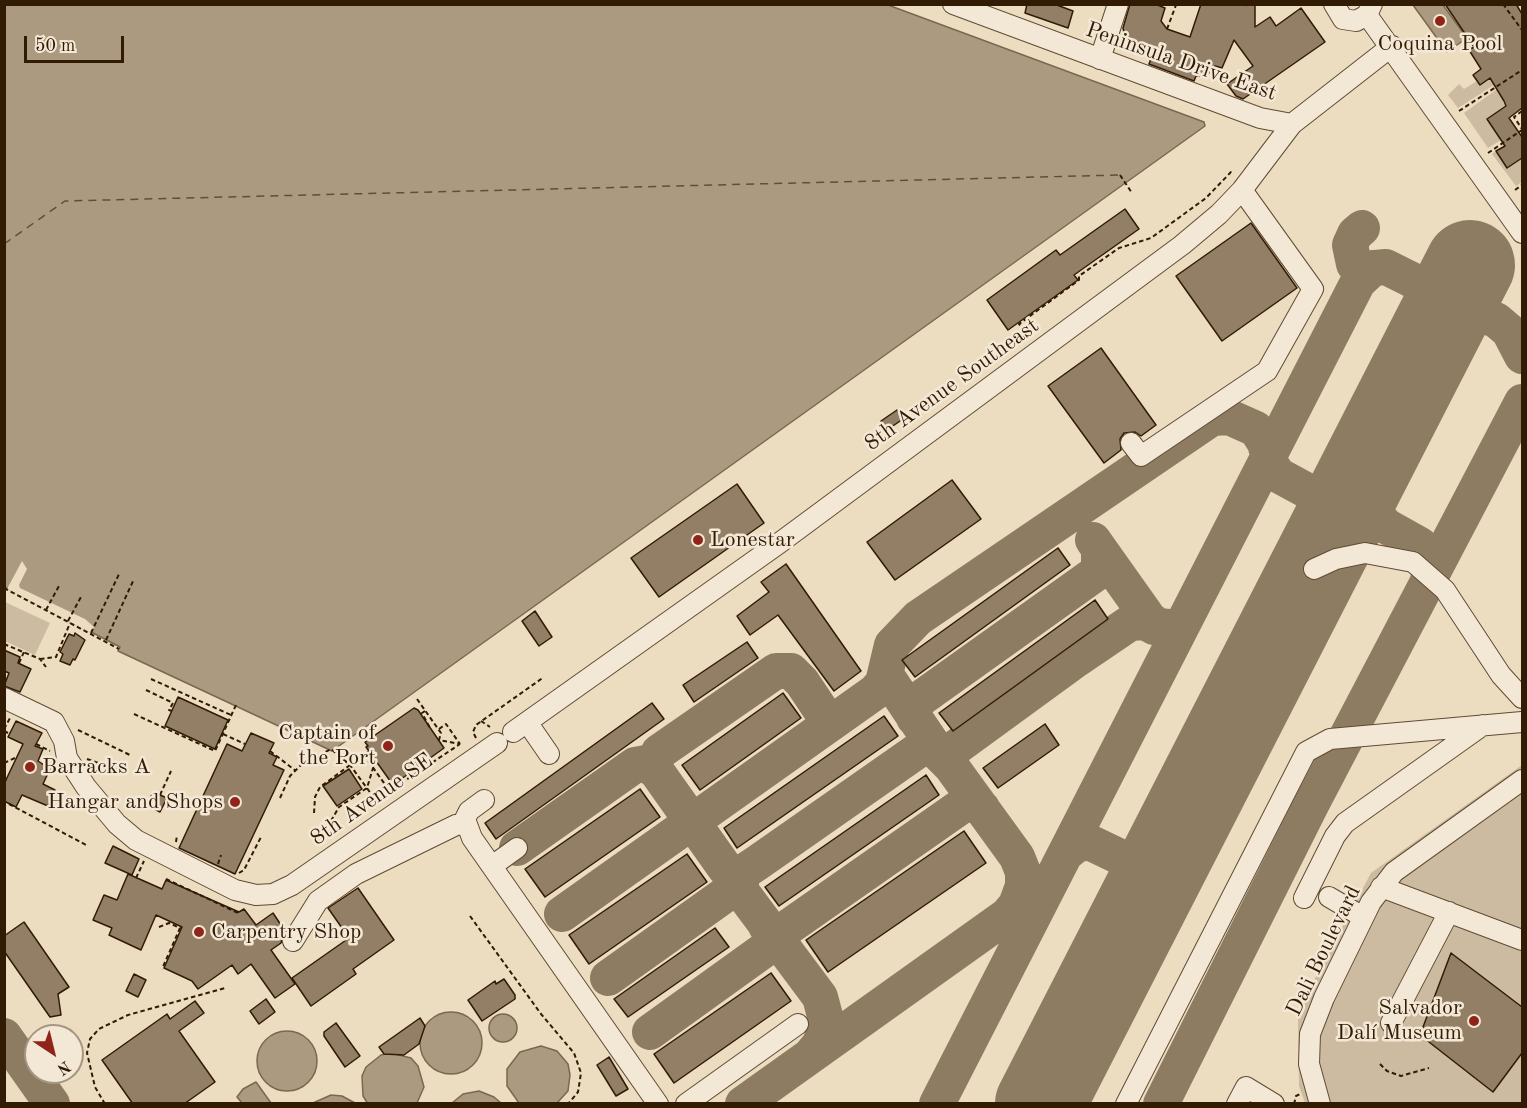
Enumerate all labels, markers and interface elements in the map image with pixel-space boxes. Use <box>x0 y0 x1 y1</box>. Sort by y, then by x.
marker: Coquina Pool <box>1433 14 1447 28</box>
street label: Peninsula Drive East <box>1082 17 1280 107</box>
scale bar <box>27 24 128 62</box>
place label: Coquina Pool <box>1378 31 1502 57</box>
text: 50 m <box>35 37 75 55</box>
street label: 8th Avenue Southeast <box>860 313 1044 457</box>
place label: Lonestar <box>710 527 795 553</box>
marker: Lonestar <box>691 533 705 547</box>
place label: Captain of the Port <box>278 720 376 772</box>
marker: Captain of the Port <box>381 739 395 753</box>
street label: 8th Avenue SE <box>306 748 438 852</box>
place label: Barracks A <box>42 754 151 780</box>
marker: Barracks A <box>23 760 37 774</box>
place label: Hangar and Shops <box>47 789 223 815</box>
marker: Hangar and Shops <box>228 795 242 809</box>
street label: Dali Boulevard <box>1281 881 1367 1021</box>
place label: Carpentry Shop <box>211 919 361 945</box>
marker: Carpentry Shop <box>192 925 206 939</box>
place label: Salvador Dalí Museum <box>1337 995 1462 1046</box>
marker: Salvador Dalí Museum <box>1467 1014 1481 1028</box>
north arrow <box>24 1024 84 1084</box>
text: N <box>54 1057 73 1077</box>

